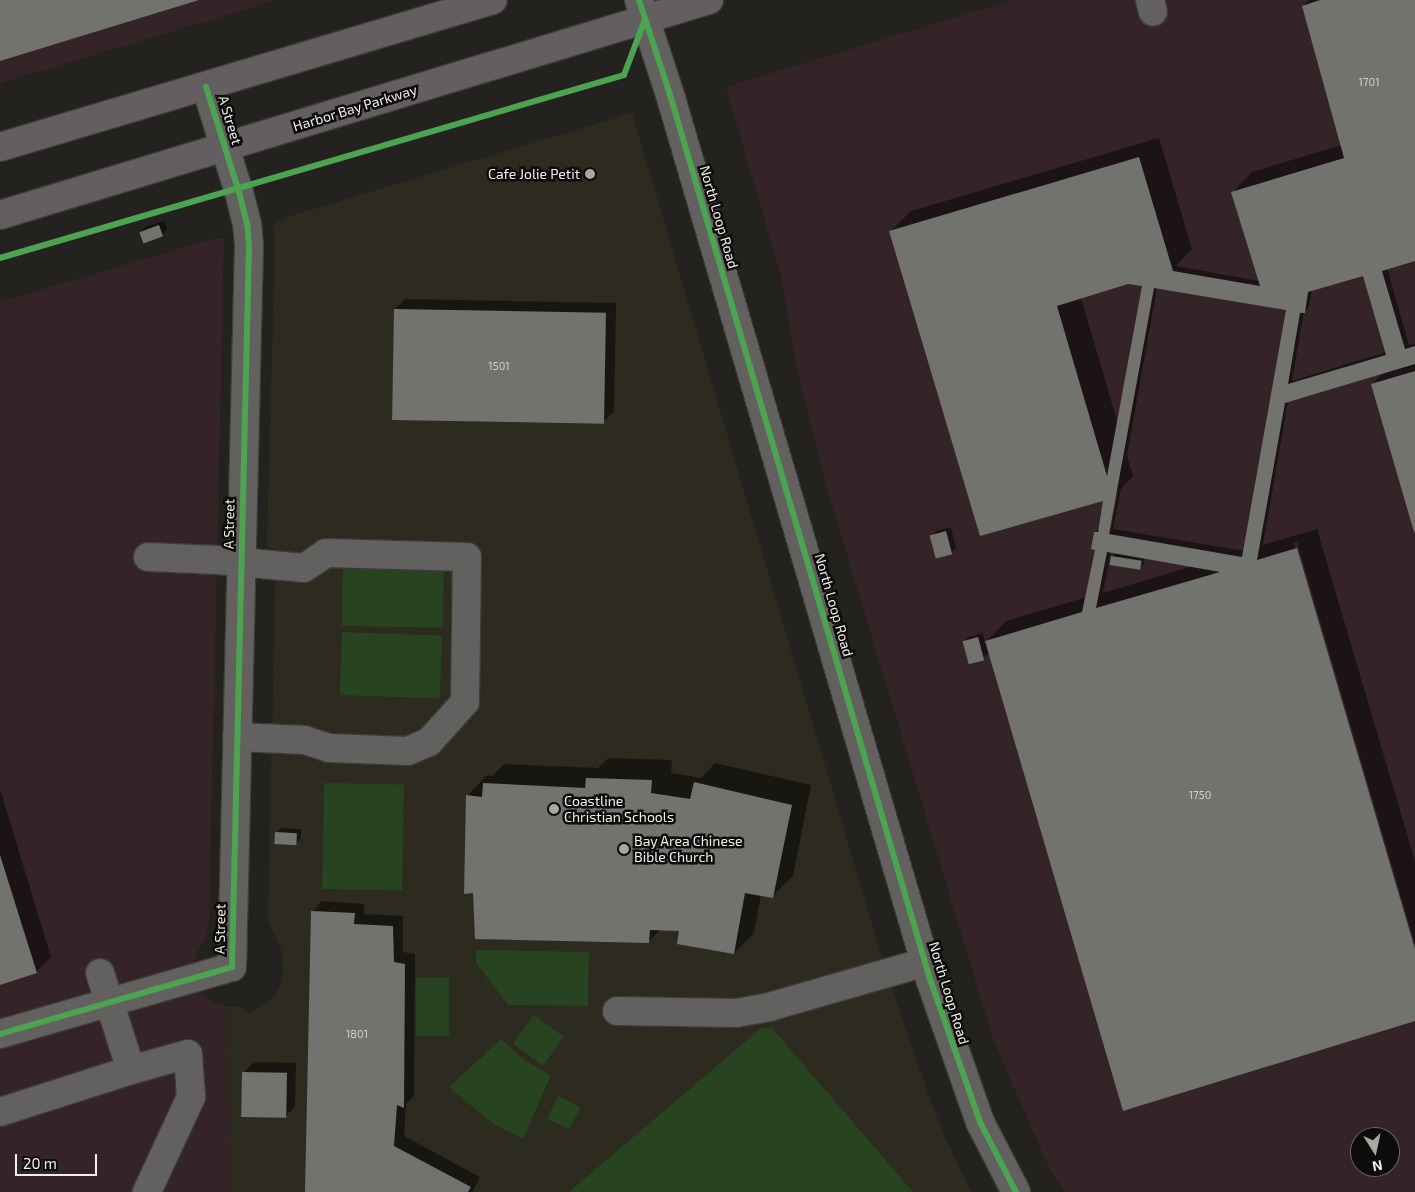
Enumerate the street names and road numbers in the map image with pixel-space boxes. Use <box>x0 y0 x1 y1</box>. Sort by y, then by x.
street label: Harbor Bay Parkway <box>291 81 419 135</box>
street label: A Street <box>215 93 245 147</box>
street label: North Loop Road <box>696 163 742 271</box>
street label: A Street <box>220 498 238 550</box>
street label: North Loop Road <box>811 551 857 659</box>
street label: A Street <box>211 903 229 955</box>
street label: North Loop Road <box>925 940 973 1046</box>

